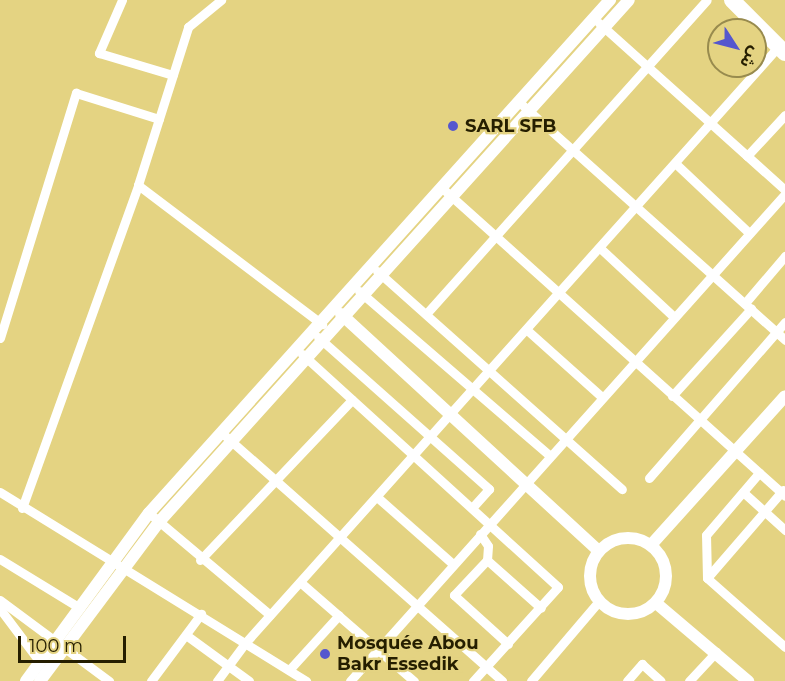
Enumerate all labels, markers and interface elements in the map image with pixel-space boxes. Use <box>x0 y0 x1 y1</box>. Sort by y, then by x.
north arrow <box>707 18 767 78</box>
text: ش <box>736 43 764 72</box>
place label: SARL SFB <box>465 115 556 137</box>
marker: SARL SFB <box>446 119 460 133</box>
scale bar <box>21 624 129 662</box>
place label: Mosquée Abou Bakr Essedik <box>337 633 478 676</box>
text: 100 m <box>29 635 83 657</box>
marker: Mosquée Abou Bakr Essedik <box>318 647 332 661</box>

